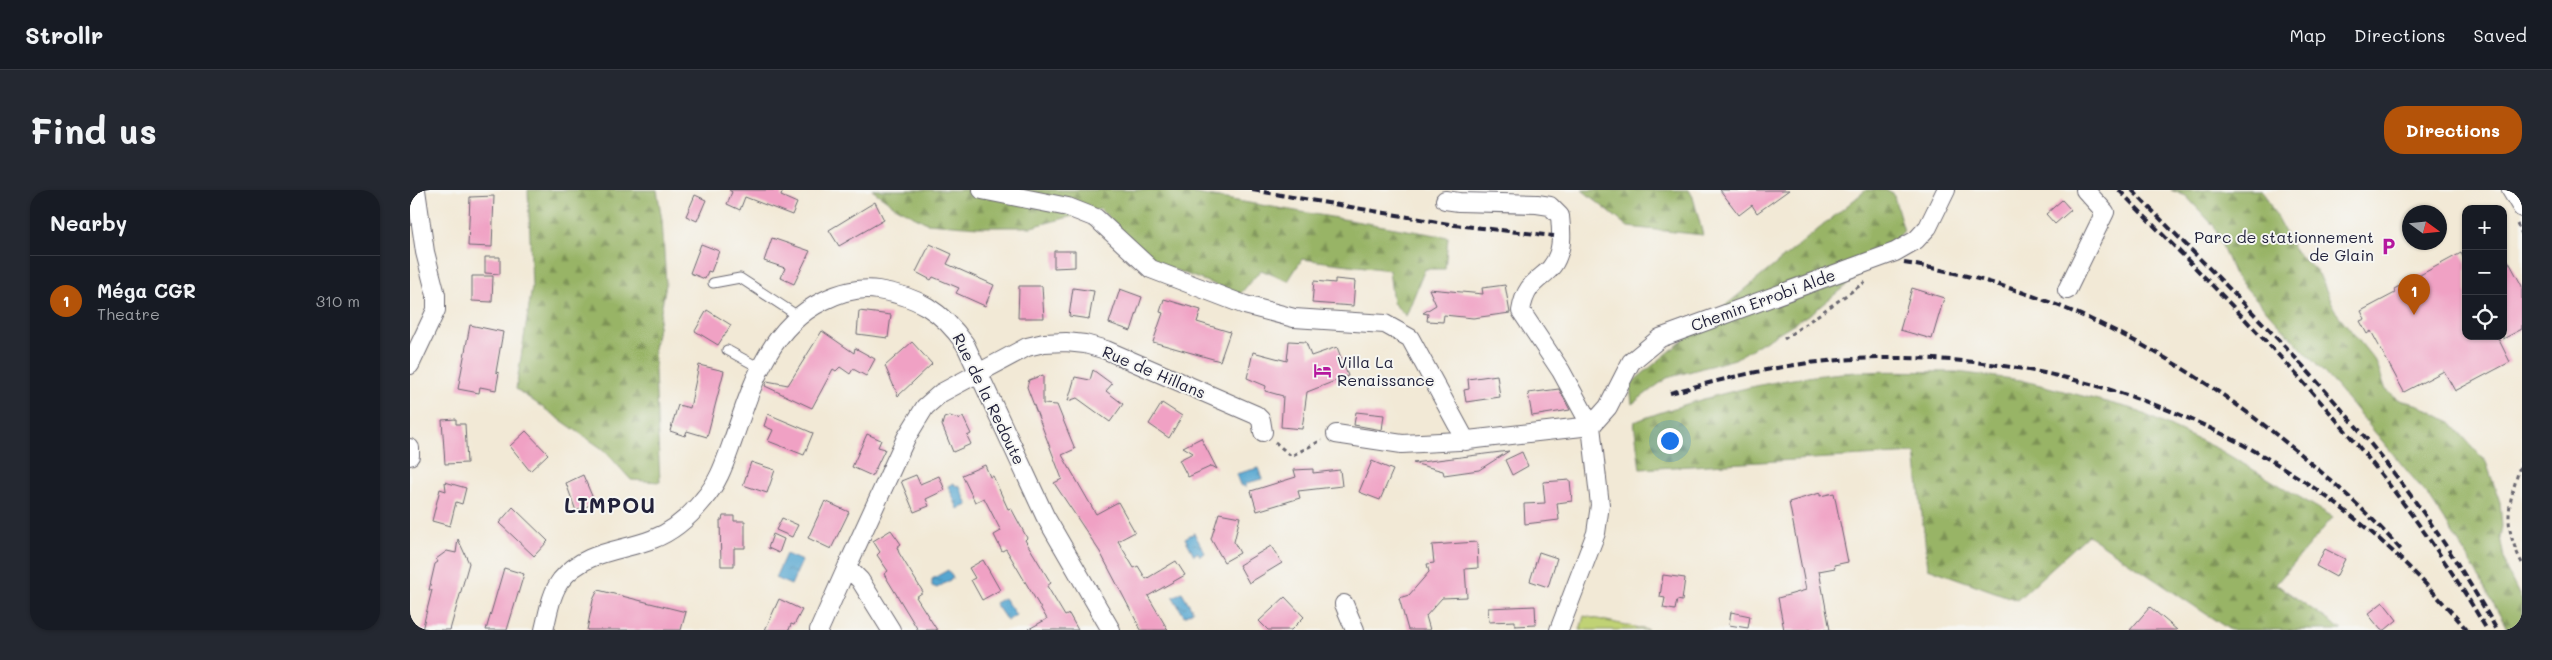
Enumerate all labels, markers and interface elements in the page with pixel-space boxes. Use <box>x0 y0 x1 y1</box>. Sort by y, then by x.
text: Strollr <box>25 19 103 50</box>
text: Map <box>2289 23 2326 47</box>
text: Directions <box>2354 23 2446 47</box>
text: Saved <box>2474 23 2527 47</box>
button: Directions <box>2384 106 2522 154</box>
text: Find us <box>30 107 157 153</box>
north arrow <box>2402 205 2447 250</box>
map controls <box>2462 205 2507 340</box>
button: + <box>2462 205 2507 250</box>
text: Nearby <box>50 209 127 236</box>
place label: Parc de stationnement de Glain <box>2194 226 2374 265</box>
parking icon: Parc de stationnement de Glain <box>2378 236 2398 256</box>
button: − <box>2462 250 2507 295</box>
street label: Chemin Errobi Alde <box>1688 264 1838 335</box>
pin: 1 <box>2398 274 2430 315</box>
text: Méga CGR <box>97 278 196 303</box>
text: 1 <box>62 290 70 311</box>
text: 310 m <box>316 290 360 311</box>
button: locate <box>2462 295 2507 340</box>
text: Theatre <box>97 303 160 324</box>
street label: Rue de la Redoute <box>948 330 1030 468</box>
street label: Rue de Hillans <box>1099 340 1209 403</box>
place label: Villa La Renaissance <box>1337 351 1435 390</box>
hotel icon: Villa La Renaissance <box>1313 361 1333 381</box>
your location <box>1657 428 1683 454</box>
district label: LIMPOU <box>564 491 656 518</box>

